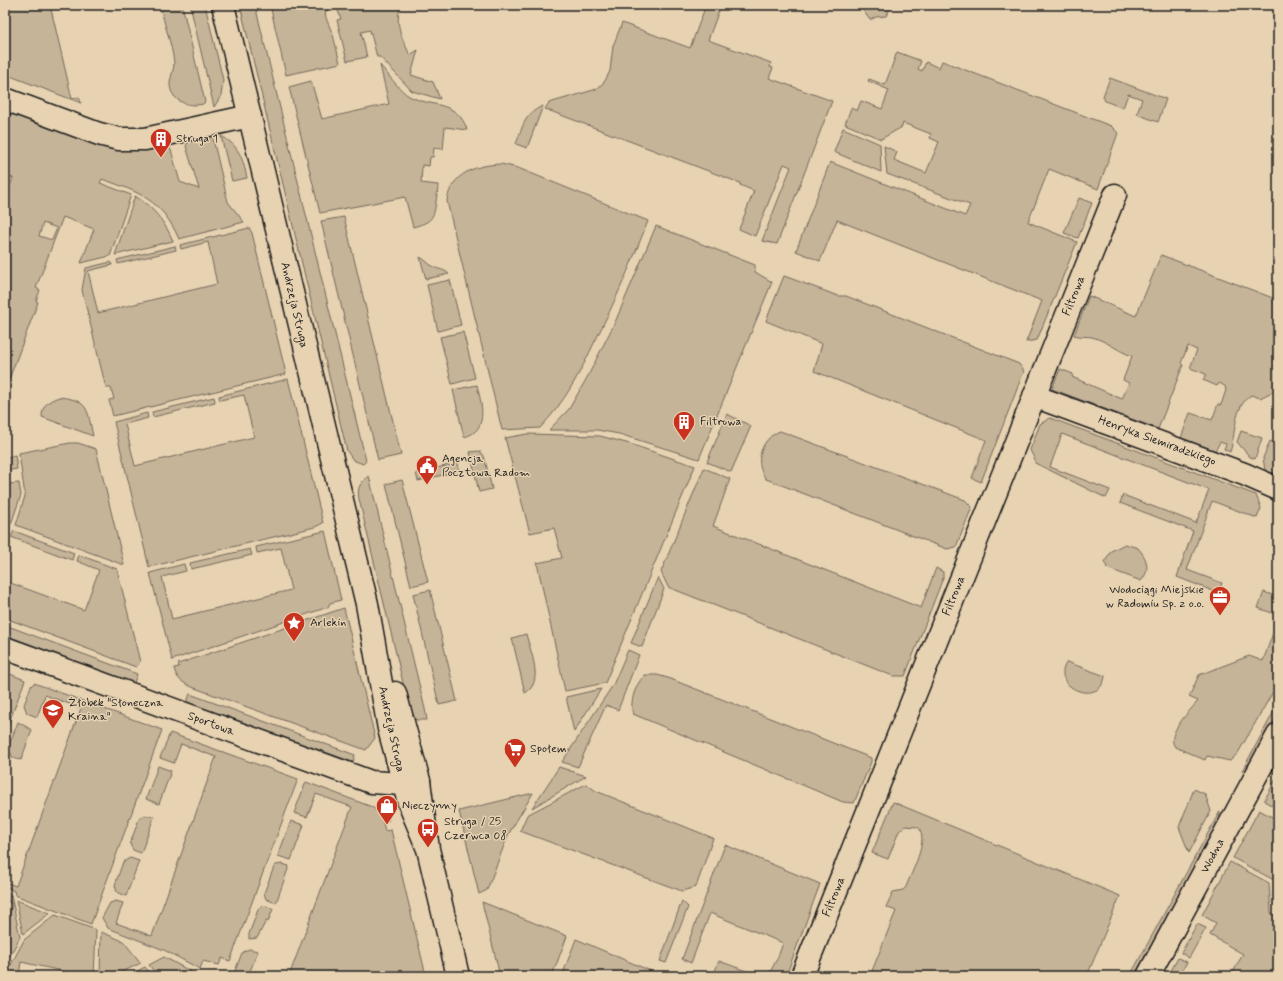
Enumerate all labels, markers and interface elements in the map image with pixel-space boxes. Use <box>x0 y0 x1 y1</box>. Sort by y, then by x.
building icon: Struga 1 <box>148 126 174 159</box>
place label: Struga 1 <box>176 131 218 147</box>
street label: Andrzeja Struga <box>276 261 312 349</box>
street label: Filtrowa <box>1059 274 1089 318</box>
building icon: Filtrowa <box>671 409 697 442</box>
street label: Henryka Siemiradzkiego <box>1096 412 1218 470</box>
place label: Filtrowa <box>700 414 742 430</box>
place label: Agencja Pocztowa Radom <box>442 451 530 481</box>
public building icon: Agencja Pocztowa Radom <box>414 453 440 486</box>
street label: Filtrowa <box>939 574 969 618</box>
place label: Wodociągi Miejskie w Radomiu Sp. z o.o. <box>1105 582 1204 612</box>
office icon: Wodociągi Miejskie w Radomiu Sp. z o.o. <box>1207 584 1233 617</box>
place icon: Arlekin <box>281 610 307 643</box>
place label: Arlekin <box>310 615 346 631</box>
street label: Andrzeja Struga <box>374 685 408 774</box>
place label: Żłobek "Słoneczna Kraina" <box>68 695 164 725</box>
school or university icon: Żłobek "Słoneczna Kraina" <box>40 697 66 730</box>
street label: Sportowa <box>185 708 238 740</box>
supermarket icon: Społem <box>502 736 528 769</box>
place label: Społem <box>530 741 567 757</box>
shop icon: Nieczynny <box>374 793 400 826</box>
place label: Nieczynny <box>402 798 457 814</box>
place label: Struga / 25 Czerwca 08 <box>444 814 507 844</box>
bus stop icon: Struga / 25 Czerwca 08 <box>415 816 441 849</box>
street label: Wodna <box>1197 836 1229 876</box>
street label: Filtrowa <box>819 875 849 919</box>

